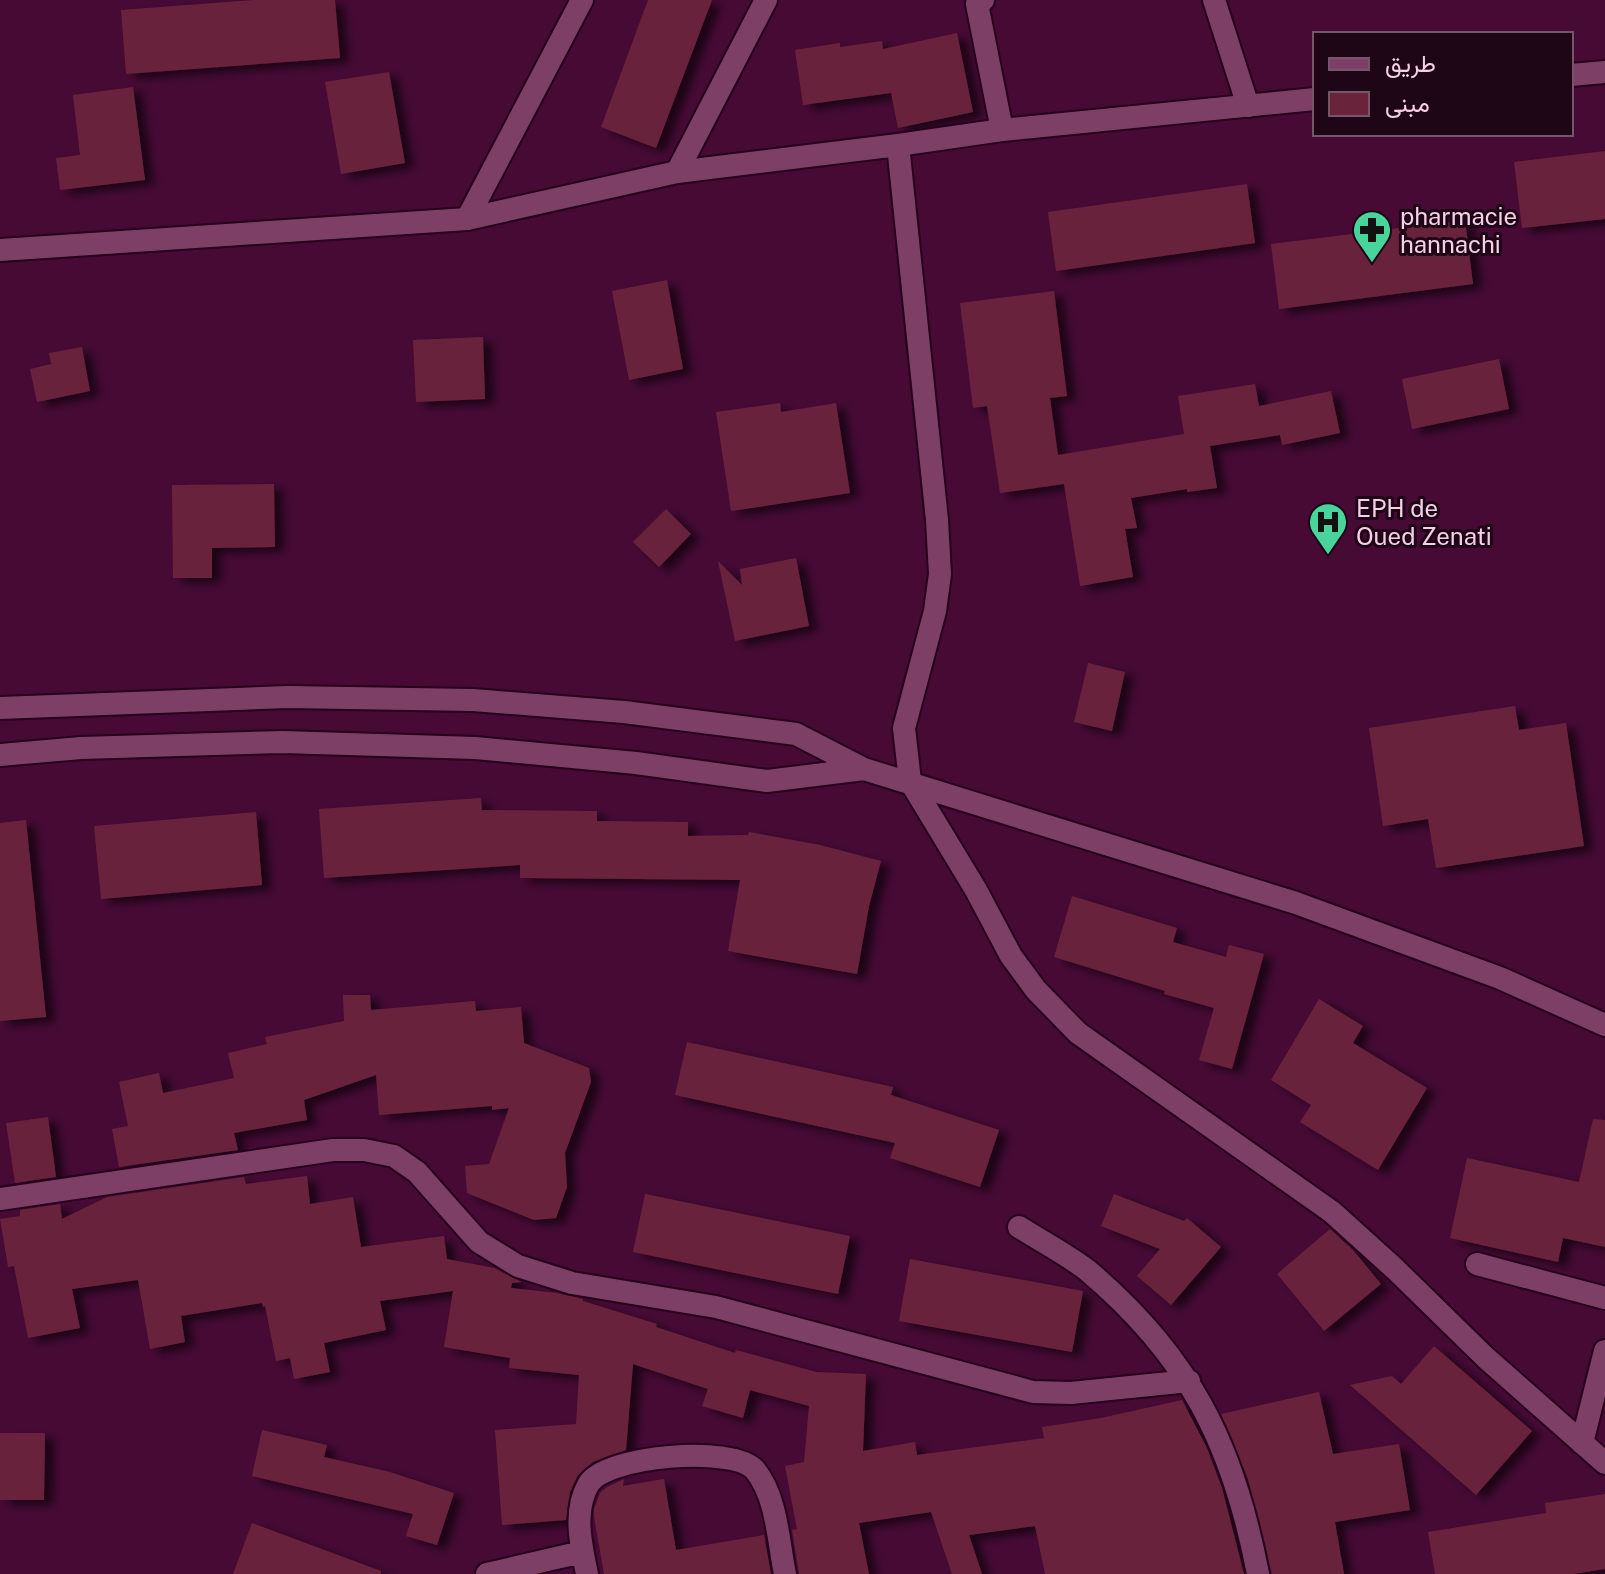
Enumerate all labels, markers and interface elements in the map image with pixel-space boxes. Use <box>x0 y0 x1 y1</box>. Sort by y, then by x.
legend <box>1313 32 1573 136</box>
text: طريق <box>1385 49 1436 79</box>
text: مبنى <box>1385 89 1430 118</box>
place label: pharmacie hannachi <box>1400 202 1517 258</box>
pharmacy icon: pharmacie hannachi <box>1351 209 1393 264</box>
place label: EPH de Oued Zenati <box>1356 494 1492 550</box>
hospital icon: EPH de Oued Zenati <box>1307 501 1349 556</box>

